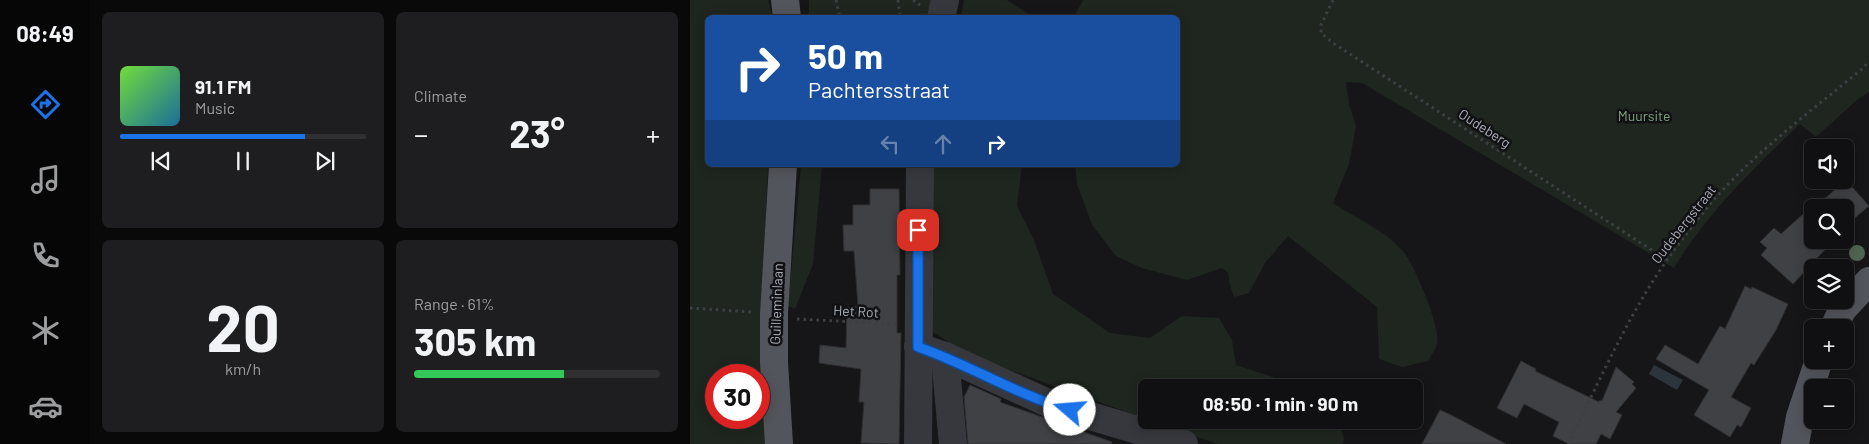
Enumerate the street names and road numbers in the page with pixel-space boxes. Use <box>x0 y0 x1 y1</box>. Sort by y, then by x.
street label: Oudeberg <box>1456 105 1514 151</box>
street label: Oudebergstraat <box>1647 181 1719 267</box>
street label: Guilleminlaan <box>766 263 786 345</box>
street label: Het Rot <box>833 301 879 321</box>

